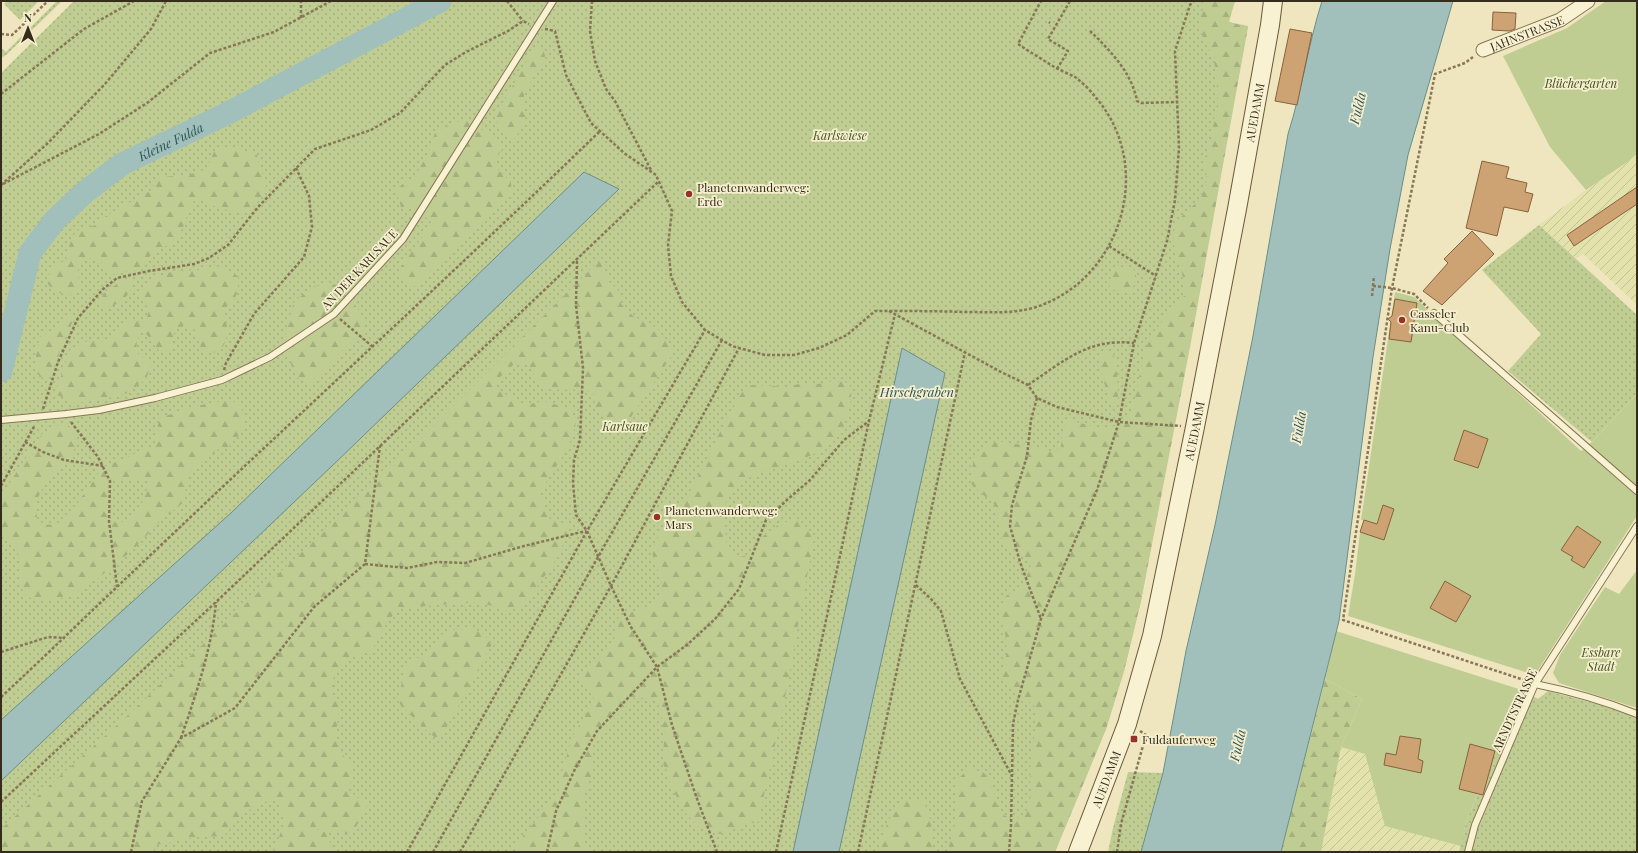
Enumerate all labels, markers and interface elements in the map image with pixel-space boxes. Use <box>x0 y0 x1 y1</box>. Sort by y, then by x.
north arrow <box>8 8 48 48</box>
text: N <box>24 10 32 25</box>
street label: JAHNSTRASSE <box>1486 11 1566 55</box>
park label: Blüchergarten <box>1544 75 1617 91</box>
street label: AUEDAMM <box>1241 82 1267 144</box>
water label: Fulda <box>1345 90 1369 127</box>
water label: Kleine Fulda <box>134 118 206 164</box>
park label: Karlswiese <box>812 127 867 143</box>
place label: Planetenwanderweg: Erde <box>697 179 809 209</box>
marker: Planetenwanderweg: Erde <box>684 189 694 199</box>
street label: AN DER KARLSAUE <box>317 225 401 313</box>
place label: Casseler Kanu-Club <box>1410 305 1469 335</box>
marker: Casseler Kanu-Club <box>1397 315 1407 325</box>
water label: Hirschgraben <box>879 383 954 400</box>
street label: AUEDAMM <box>1180 400 1208 463</box>
water label: Fulda <box>1287 409 1309 445</box>
park label: Karlsaue <box>601 418 648 434</box>
place label: Planetenwanderweg: Mars <box>665 502 777 532</box>
marker: Planetenwanderweg: Mars <box>652 512 662 522</box>
park label: Essbare Stadt <box>1581 644 1620 674</box>
street label: ARNDTSTRASSE <box>1487 666 1540 755</box>
water label: Fulda <box>1225 727 1249 764</box>
place label: Fuldauferweg <box>1142 731 1216 747</box>
marker: Fuldauferweg <box>1129 734 1139 744</box>
street label: AUEDAMM <box>1087 748 1124 811</box>

